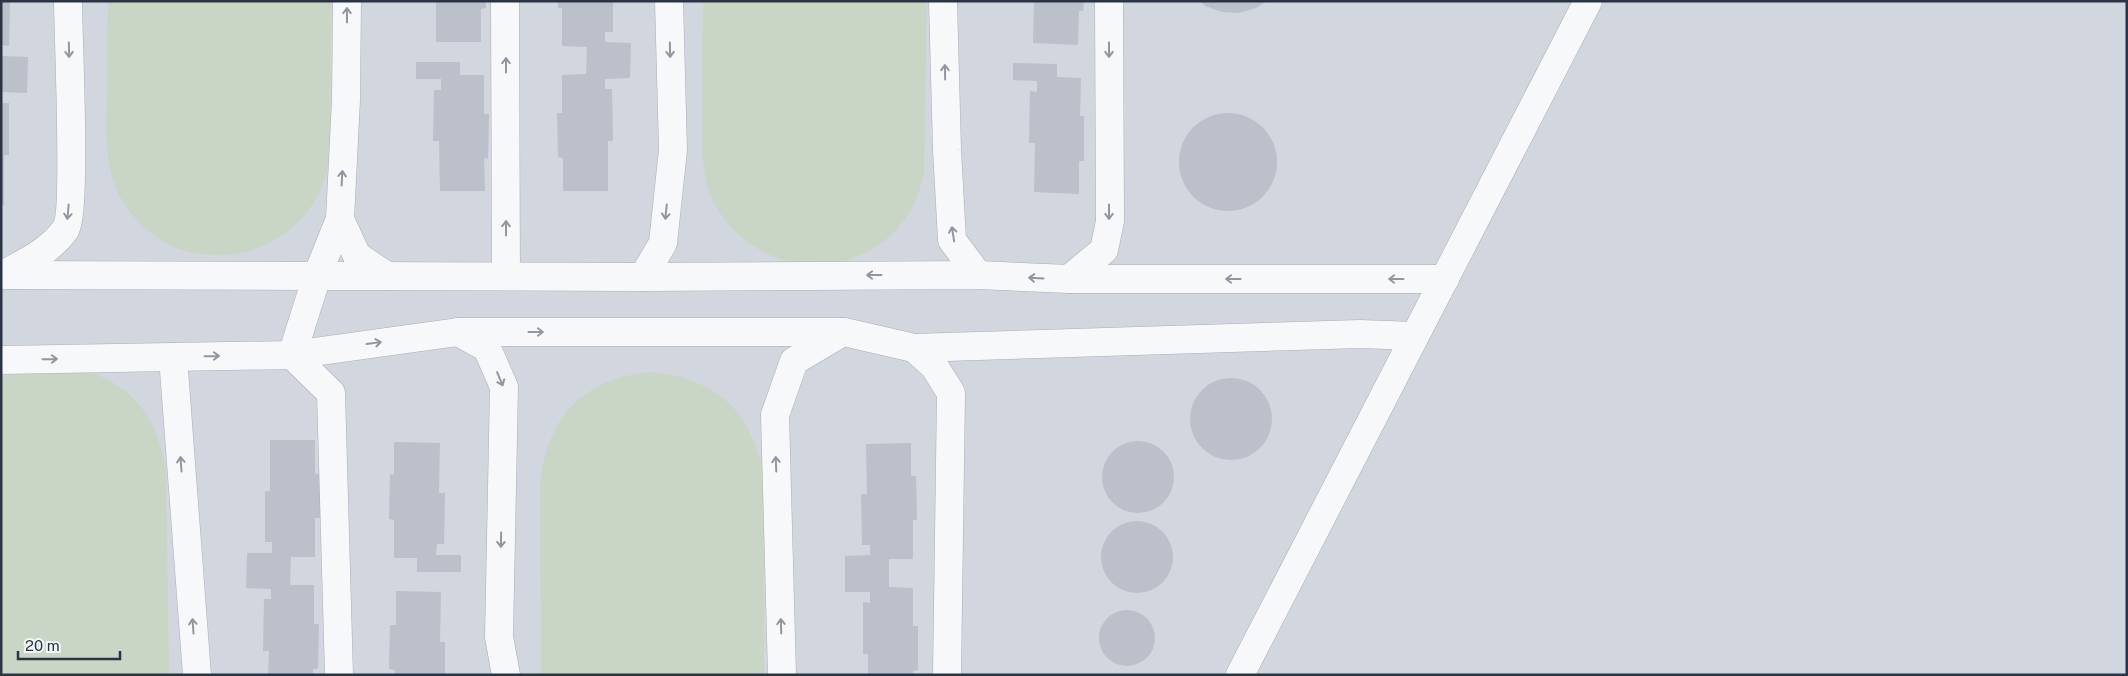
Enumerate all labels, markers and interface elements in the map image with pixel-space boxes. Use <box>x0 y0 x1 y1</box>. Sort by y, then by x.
one-way arrow <box>342 7 352 24</box>
one-way arrow <box>64 42 73 58</box>
one-way arrow <box>666 42 675 58</box>
one-way arrow <box>1104 42 1114 58</box>
one-way arrow <box>501 57 511 74</box>
one-way arrow <box>940 65 950 81</box>
one-way arrow <box>338 170 347 186</box>
one-way arrow <box>64 204 73 220</box>
one-way arrow <box>661 204 671 220</box>
one-way arrow <box>1105 204 1114 220</box>
one-way arrow <box>501 220 511 236</box>
one-way arrow <box>947 227 957 243</box>
one-way arrow <box>866 270 882 280</box>
one-way arrow <box>1028 273 1044 282</box>
one-way arrow <box>1226 274 1242 284</box>
one-way arrow <box>1388 274 1404 284</box>
one-way arrow <box>528 327 544 337</box>
one-way arrow <box>366 338 382 348</box>
one-way arrow <box>204 351 220 361</box>
one-way arrow <box>42 354 58 364</box>
one-way arrow <box>496 370 505 386</box>
one-way arrow <box>177 456 186 472</box>
one-way arrow <box>772 456 781 472</box>
one-way arrow <box>496 532 506 548</box>
one-way arrow <box>188 618 198 634</box>
one-way arrow <box>776 618 786 634</box>
scale bar <box>18 628 120 660</box>
text: 20 m <box>25 637 60 654</box>

